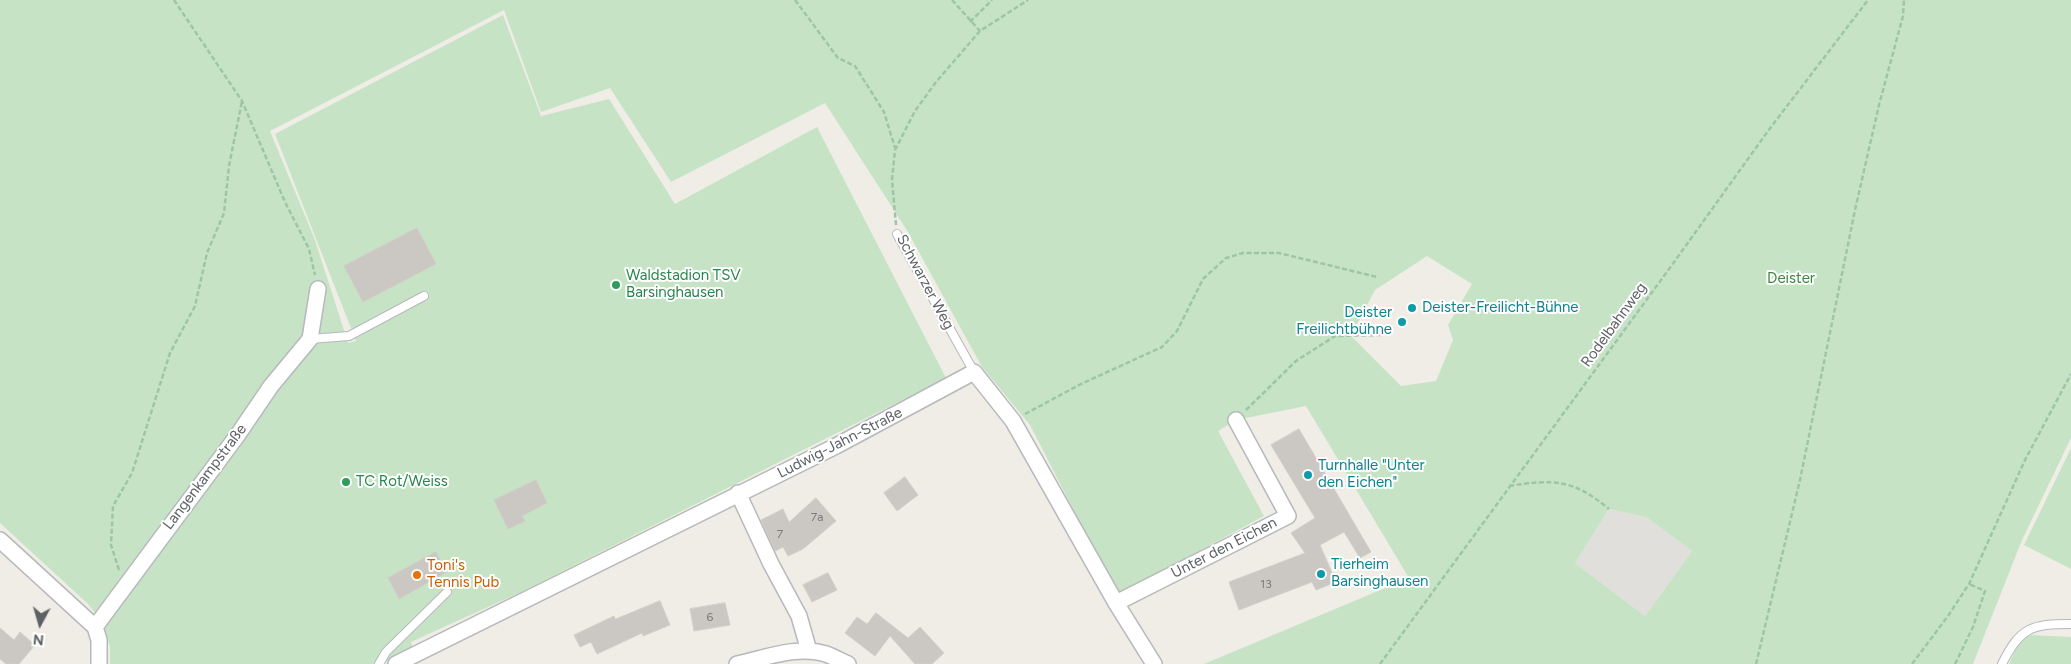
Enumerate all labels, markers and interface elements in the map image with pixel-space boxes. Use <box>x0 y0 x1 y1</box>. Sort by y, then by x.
street label: Schwarzer Weg <box>892 231 958 333</box>
place label: Waldstadion TSV Barsinghausen <box>626 267 741 302</box>
park label: Deister <box>1767 270 1815 288</box>
marker: Waldstadion TSV Barsinghausen <box>610 279 622 291</box>
street label: Rodelbahnweg <box>1577 279 1651 371</box>
place label: Deister-Freilicht-Bühne <box>1422 299 1579 317</box>
marker: Deister-Freilicht-Bühne <box>1406 302 1418 314</box>
place label: Deister Freilichtbühne <box>1296 304 1392 339</box>
marker: Deister Freilichtbühne <box>1396 316 1408 328</box>
street label: Ludwig-Jahn-Straße <box>774 404 906 482</box>
street label: Langenkampstraße <box>159 421 251 533</box>
place label: Turnhalle "Unter den Eichen" <box>1318 457 1425 492</box>
marker: Turnhalle "Unter den Eichen" <box>1302 469 1314 481</box>
place label: TC Rot/Weiss <box>356 473 448 491</box>
marker: TC Rot/Weiss <box>340 476 352 488</box>
house number: 7a <box>811 510 823 524</box>
street label: Unter den Eichen <box>1168 514 1280 582</box>
house number: 7 <box>777 527 783 541</box>
place label: Tierheim Barsinghausen <box>1331 556 1428 591</box>
place label: Toni's Tennis Pub <box>427 557 499 592</box>
marker: Tierheim Barsinghausen <box>1315 568 1327 580</box>
marker: Toni's Tennis Pub <box>411 569 423 581</box>
house number: 13 <box>1260 577 1272 591</box>
north arrow <box>15 599 65 649</box>
house number: 6 <box>707 610 713 624</box>
text: N <box>32 630 45 648</box>

